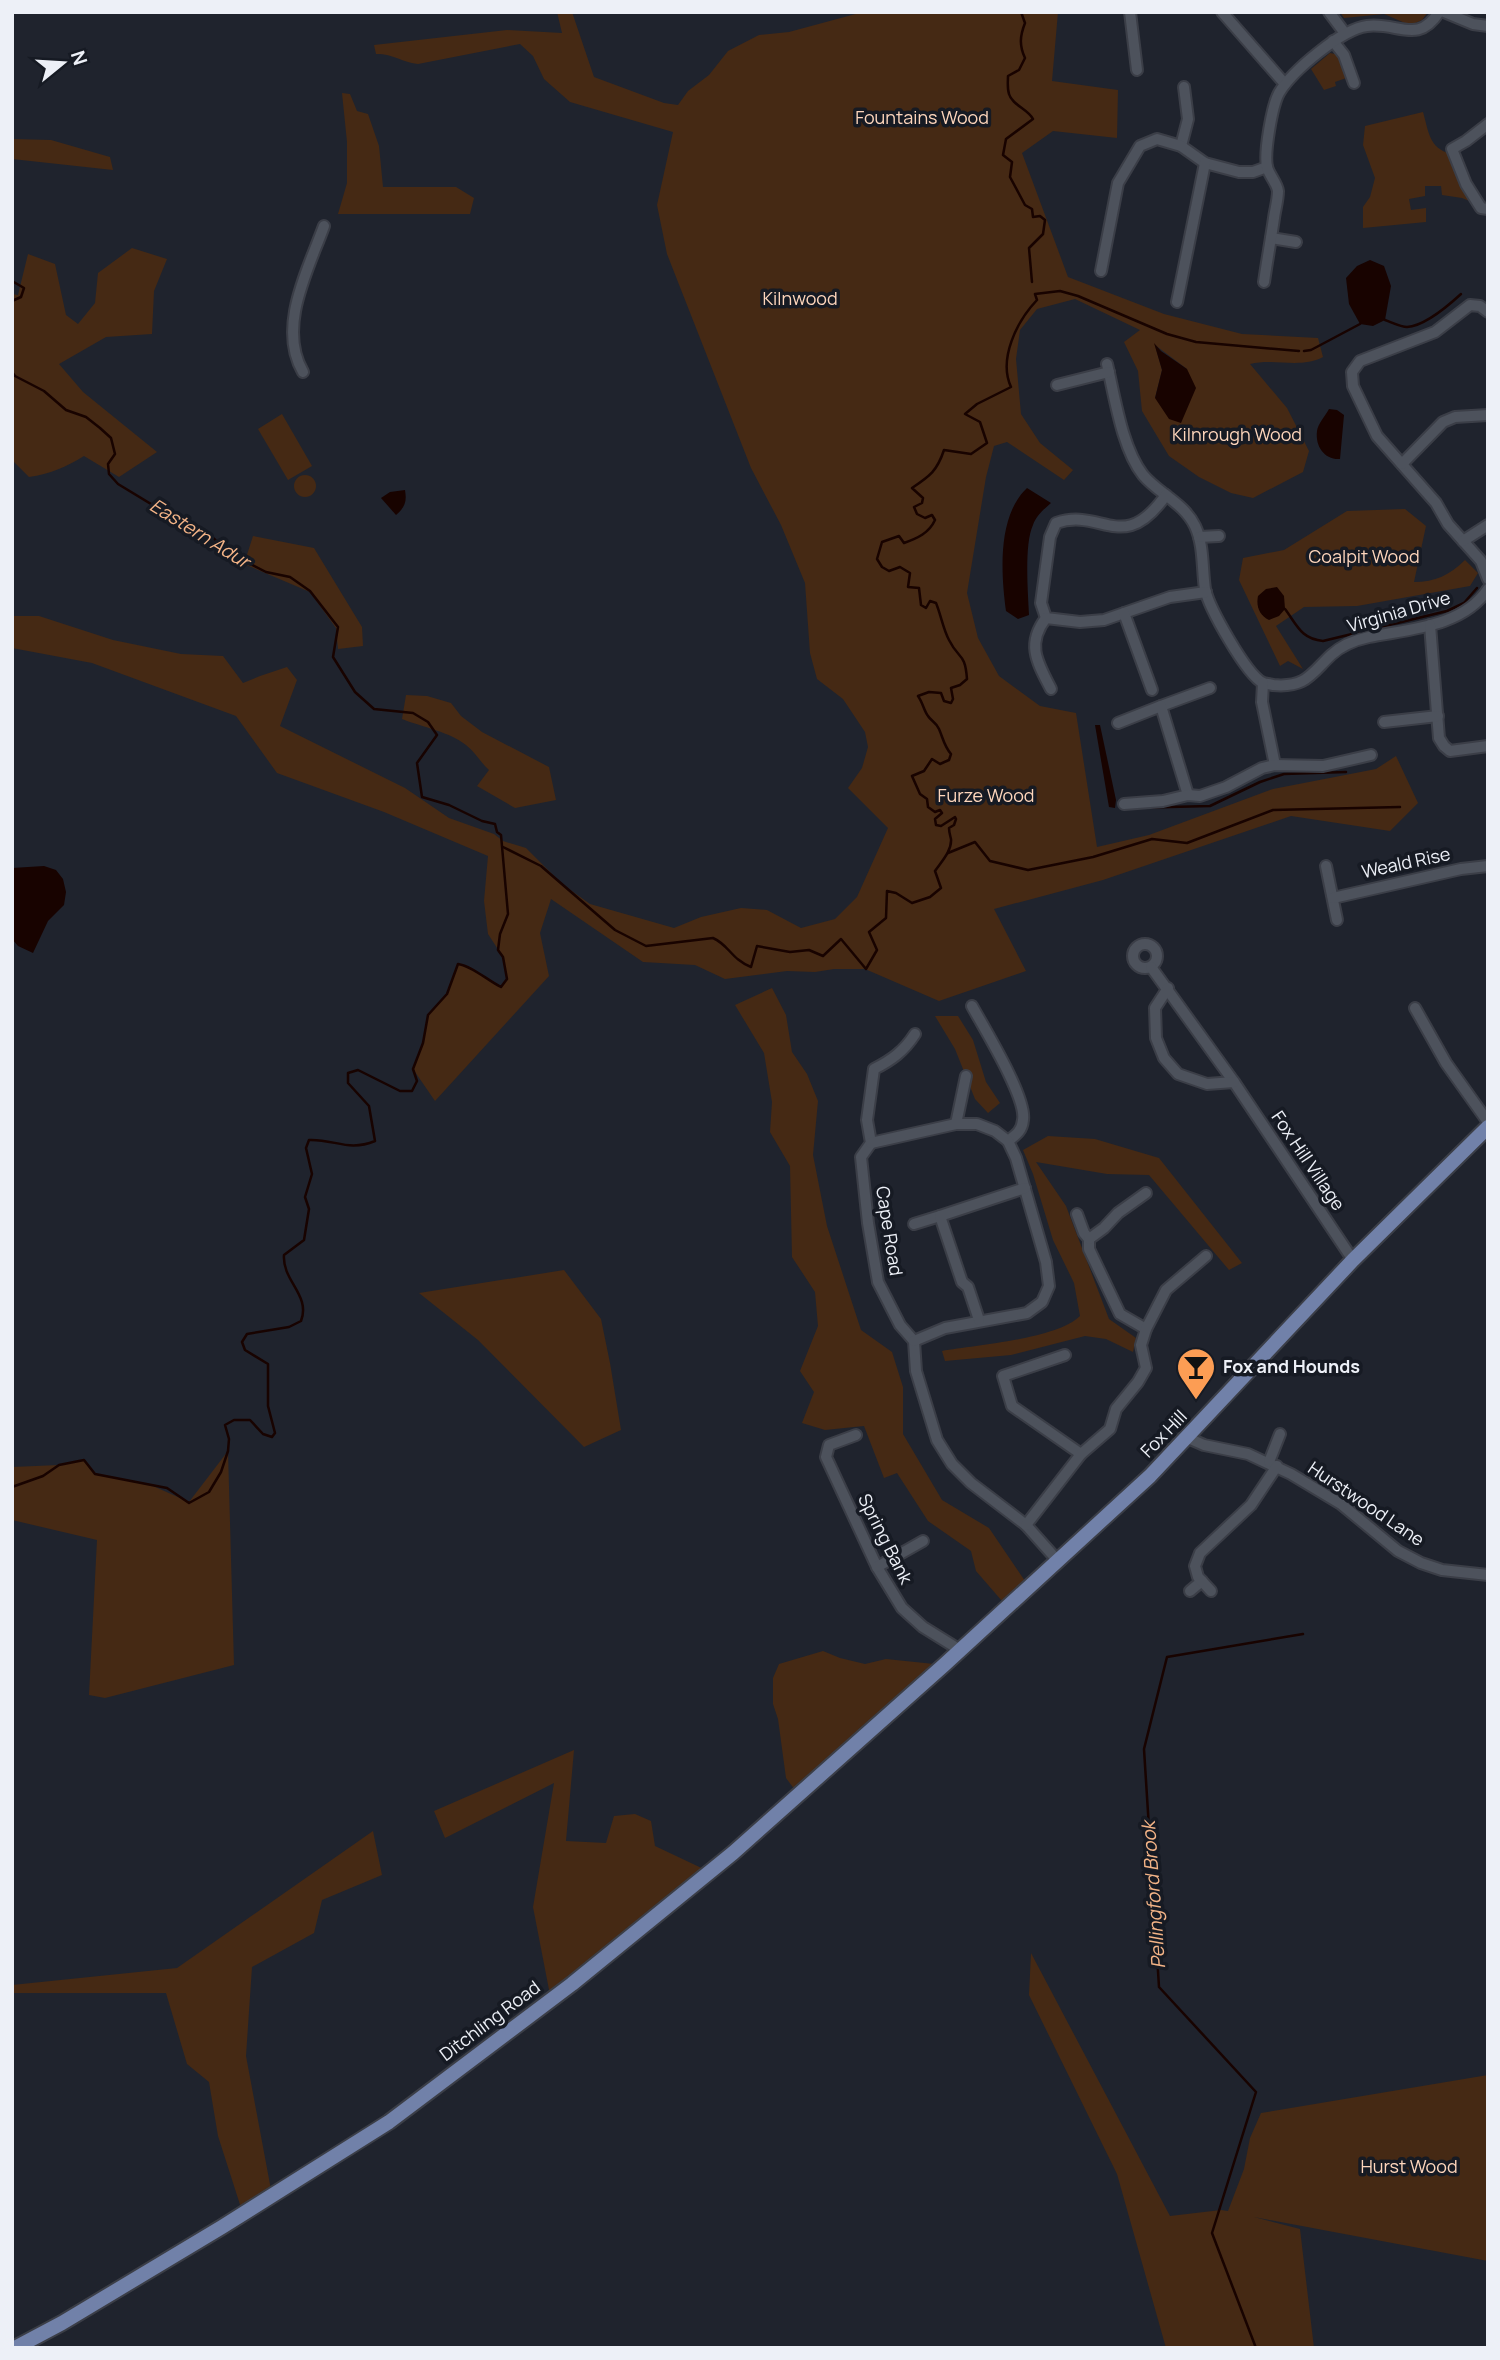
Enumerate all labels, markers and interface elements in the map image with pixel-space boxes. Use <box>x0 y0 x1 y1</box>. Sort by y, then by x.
north arrow <box>28 28 98 98</box>
text: N <box>65 47 94 68</box>
park label: Fountains Wood <box>855 105 989 129</box>
park label: Kilnwood <box>762 286 838 310</box>
park label: Kilnrough Wood <box>1172 422 1302 446</box>
water label: Eastern Adur <box>145 492 257 575</box>
park label: Coalpit Wood <box>1308 544 1420 568</box>
street label: Virginia Drive <box>1344 585 1453 637</box>
park label: Furze Wood <box>938 783 1034 807</box>
street label: Weald Rise <box>1359 841 1452 883</box>
street label: Fox Hill Village <box>1267 1106 1351 1215</box>
street label: Cape Road <box>871 1184 909 1277</box>
bar icon: Fox and Hounds <box>1175 1346 1217 1401</box>
place label: Fox and Hounds <box>1223 1354 1360 1378</box>
street label: Fox Hill <box>1135 1404 1192 1462</box>
street label: Hurstwood Lane <box>1304 1455 1429 1551</box>
street label: Spring Bank <box>853 1489 919 1589</box>
water label: Pellingford Brook <box>1135 1818 1171 1970</box>
street label: Ditchling Road <box>434 1975 544 2066</box>
park label: Hurst Wood <box>1360 2154 1458 2178</box>

